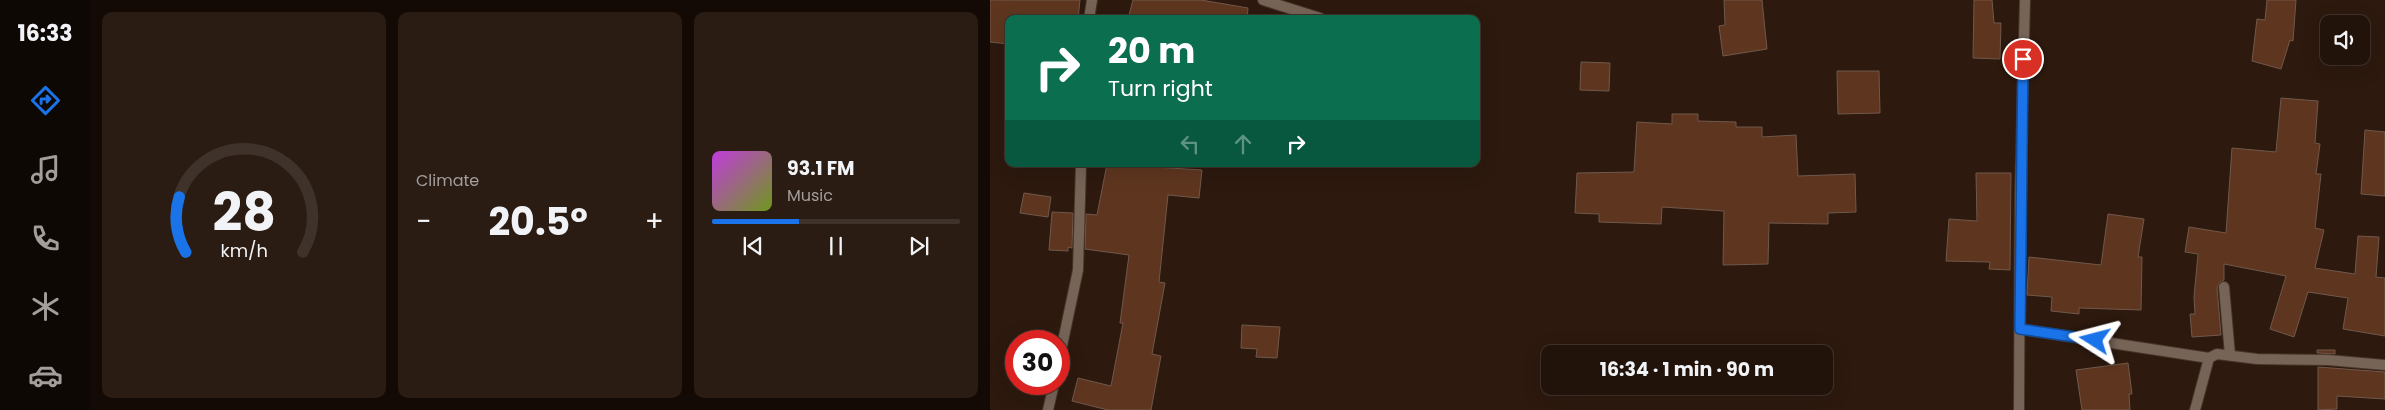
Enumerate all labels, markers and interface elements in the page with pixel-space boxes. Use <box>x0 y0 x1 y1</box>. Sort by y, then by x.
map controls <box>2320 15 2370 65</box>
button: sound <box>2320 15 2370 65</box>
text: 16:33 <box>17 18 73 49</box>
text: 20 m <box>1108 26 1195 75</box>
icon: right <box>1025 35 1090 100</box>
pin <box>2002 38 2044 80</box>
icon: arrive <box>2009 45 2037 73</box>
text: Turn right <box>1108 73 1213 104</box>
icon: directions <box>28 83 63 118</box>
icon: left <box>1176 130 1204 158</box>
icon: ahead <box>1229 130 1257 158</box>
icon: right <box>1282 130 1310 158</box>
icon: music <box>28 152 63 187</box>
text: 93.1 FM <box>787 155 855 182</box>
text: Climate <box>416 169 479 192</box>
text: 28 <box>212 176 276 249</box>
text: Music <box>787 184 833 207</box>
text: 20.5° <box>488 195 588 248</box>
text: − <box>416 202 431 241</box>
text: + <box>645 202 664 241</box>
icon: phone <box>28 221 63 256</box>
icon: previous <box>739 232 767 260</box>
icon: pause <box>822 232 850 260</box>
icon: next <box>905 232 933 260</box>
text: km/h <box>220 238 268 263</box>
icon: climate <box>28 289 63 324</box>
position arrow <box>2068 313 2120 365</box>
speed limit sign: 30 <box>1005 330 1070 395</box>
text: 16:34 · 1 min · 90 m <box>1600 356 1774 383</box>
icon: car <box>28 358 63 393</box>

